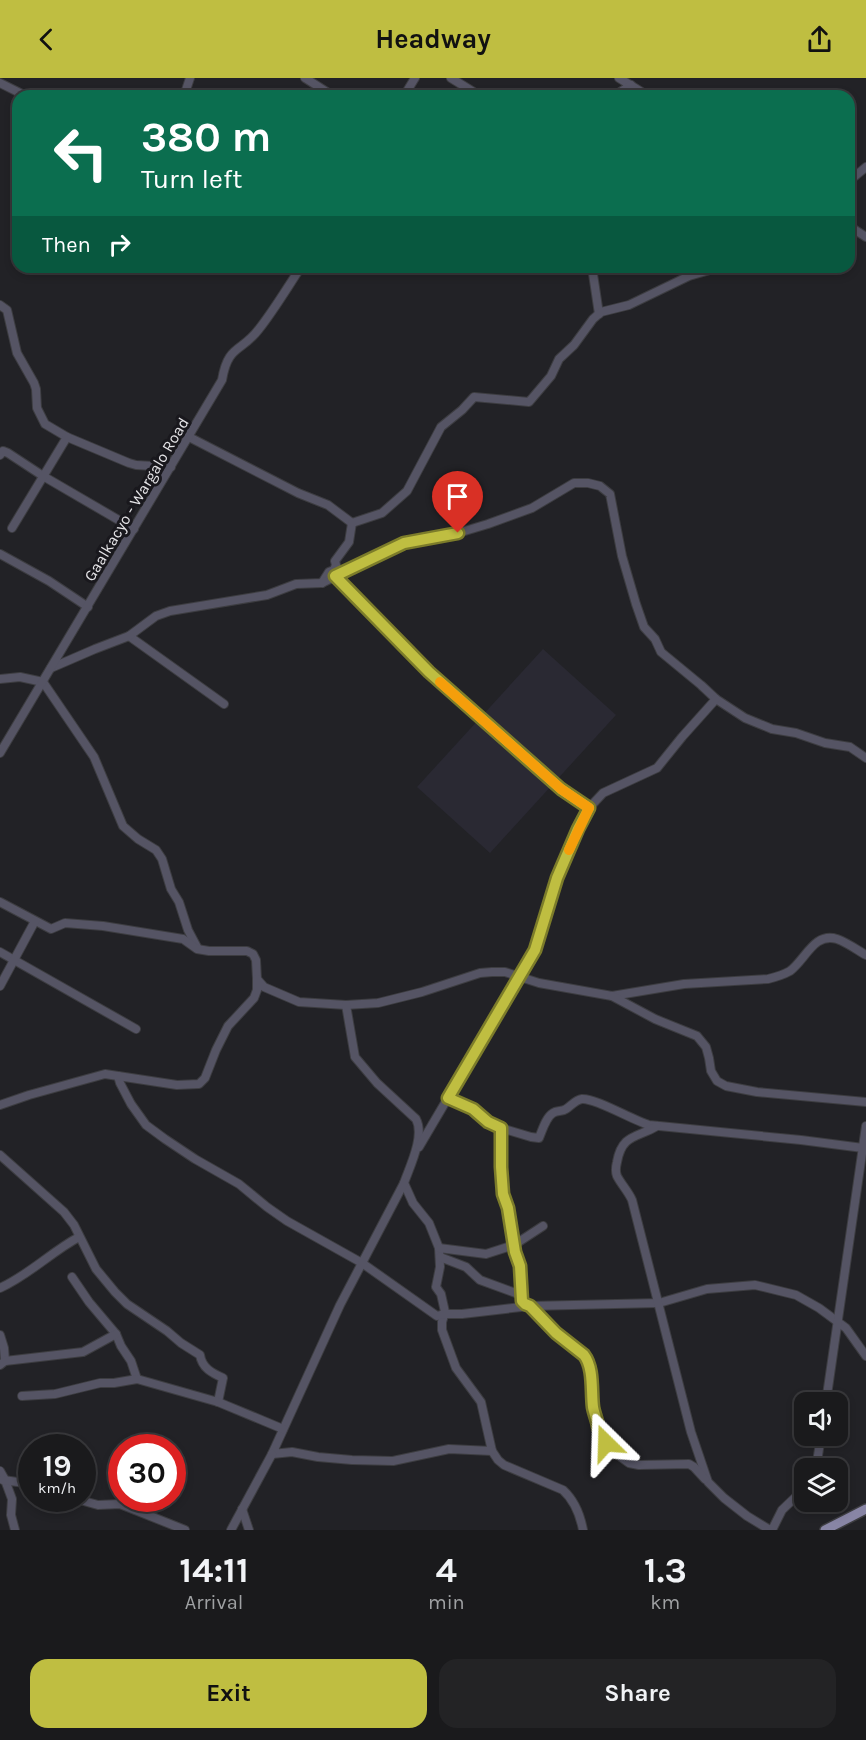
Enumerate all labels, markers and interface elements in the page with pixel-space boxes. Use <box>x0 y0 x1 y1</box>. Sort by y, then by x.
icon: back <box>30 23 63 56</box>
text: Headway <box>375 23 491 55</box>
icon: share <box>803 23 836 56</box>
text: 380 m <box>141 112 271 162</box>
icon: left <box>42 114 120 192</box>
text: Turn left <box>141 163 242 195</box>
icon: right <box>103 228 136 261</box>
text: Then <box>42 232 91 258</box>
street label: Gaalkacyo - Wargalo Road <box>80 414 193 585</box>
pin <box>432 471 483 533</box>
icon: arrive <box>441 480 474 513</box>
map controls <box>794 1392 848 1512</box>
button: sound <box>794 1392 848 1446</box>
position arrow <box>574 1411 638 1475</box>
speed limit sign: 30 <box>108 1434 186 1512</box>
text: 19 <box>42 1448 71 1484</box>
button: layers <box>794 1458 848 1512</box>
text: km/h <box>38 1479 76 1497</box>
text: 14:11 <box>179 1549 249 1591</box>
text: 4 <box>436 1549 457 1591</box>
text: 1.3 <box>644 1549 687 1591</box>
text: Arrival <box>185 1591 243 1614</box>
text: min <box>428 1591 465 1614</box>
text: km <box>650 1591 680 1614</box>
button: Exit <box>30 1659 427 1728</box>
button: Share <box>439 1659 836 1728</box>

